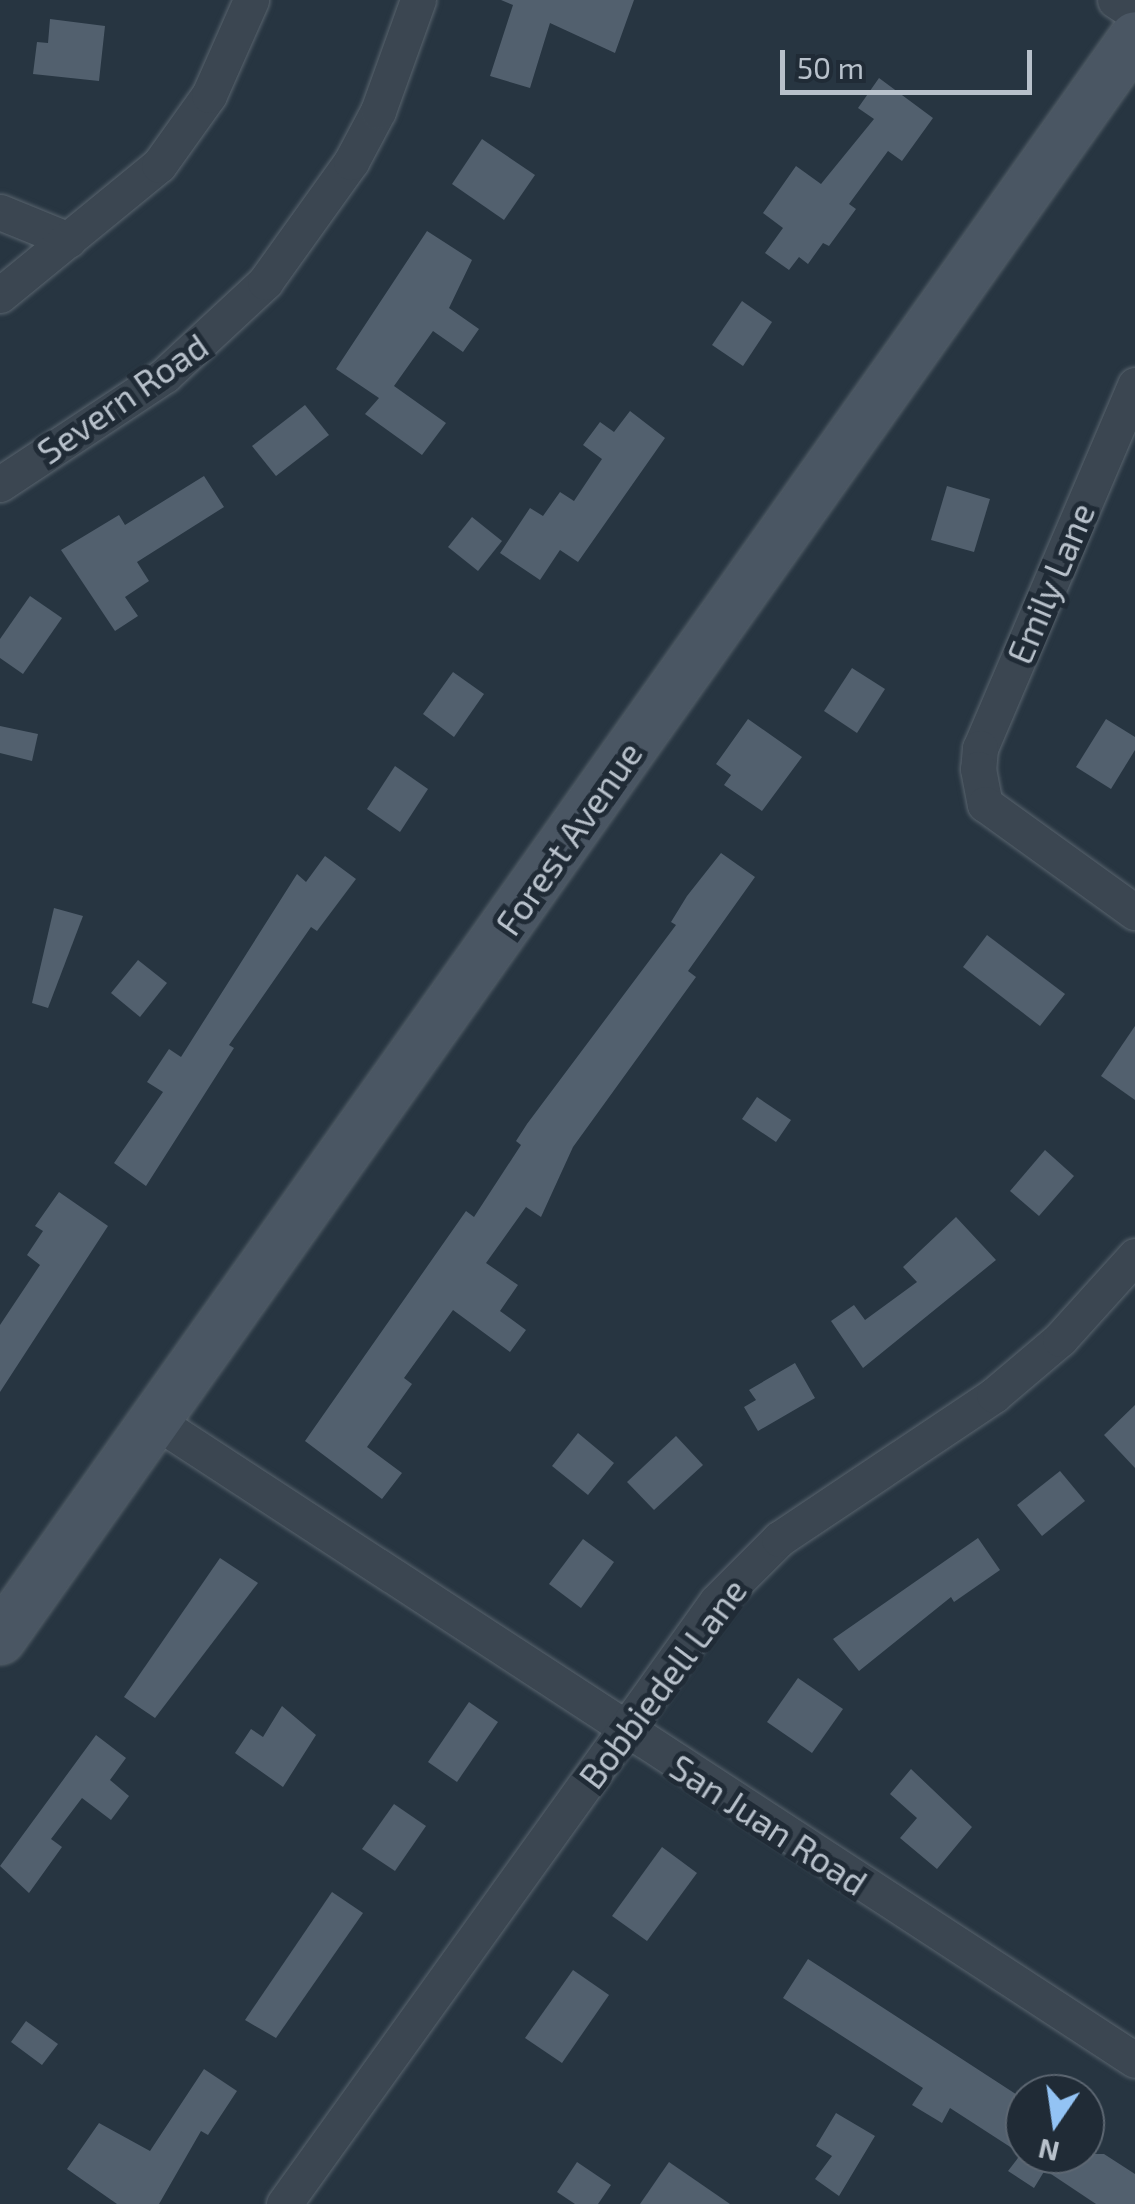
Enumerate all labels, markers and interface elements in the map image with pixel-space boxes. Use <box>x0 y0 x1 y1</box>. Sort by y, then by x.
scale bar <box>785 30 1038 92</box>
text: 50 m <box>797 49 864 85</box>
street label: Severn Road <box>29 324 215 472</box>
street label: Emily Lane <box>997 496 1103 670</box>
street label: Forest Avenue <box>486 733 650 943</box>
street label: Bobbiedell Lane <box>569 1569 755 1797</box>
street label: San Juan Road <box>662 1745 876 1903</box>
north arrow <box>1005 2074 1105 2174</box>
text: N <box>1035 2132 1062 2170</box>

